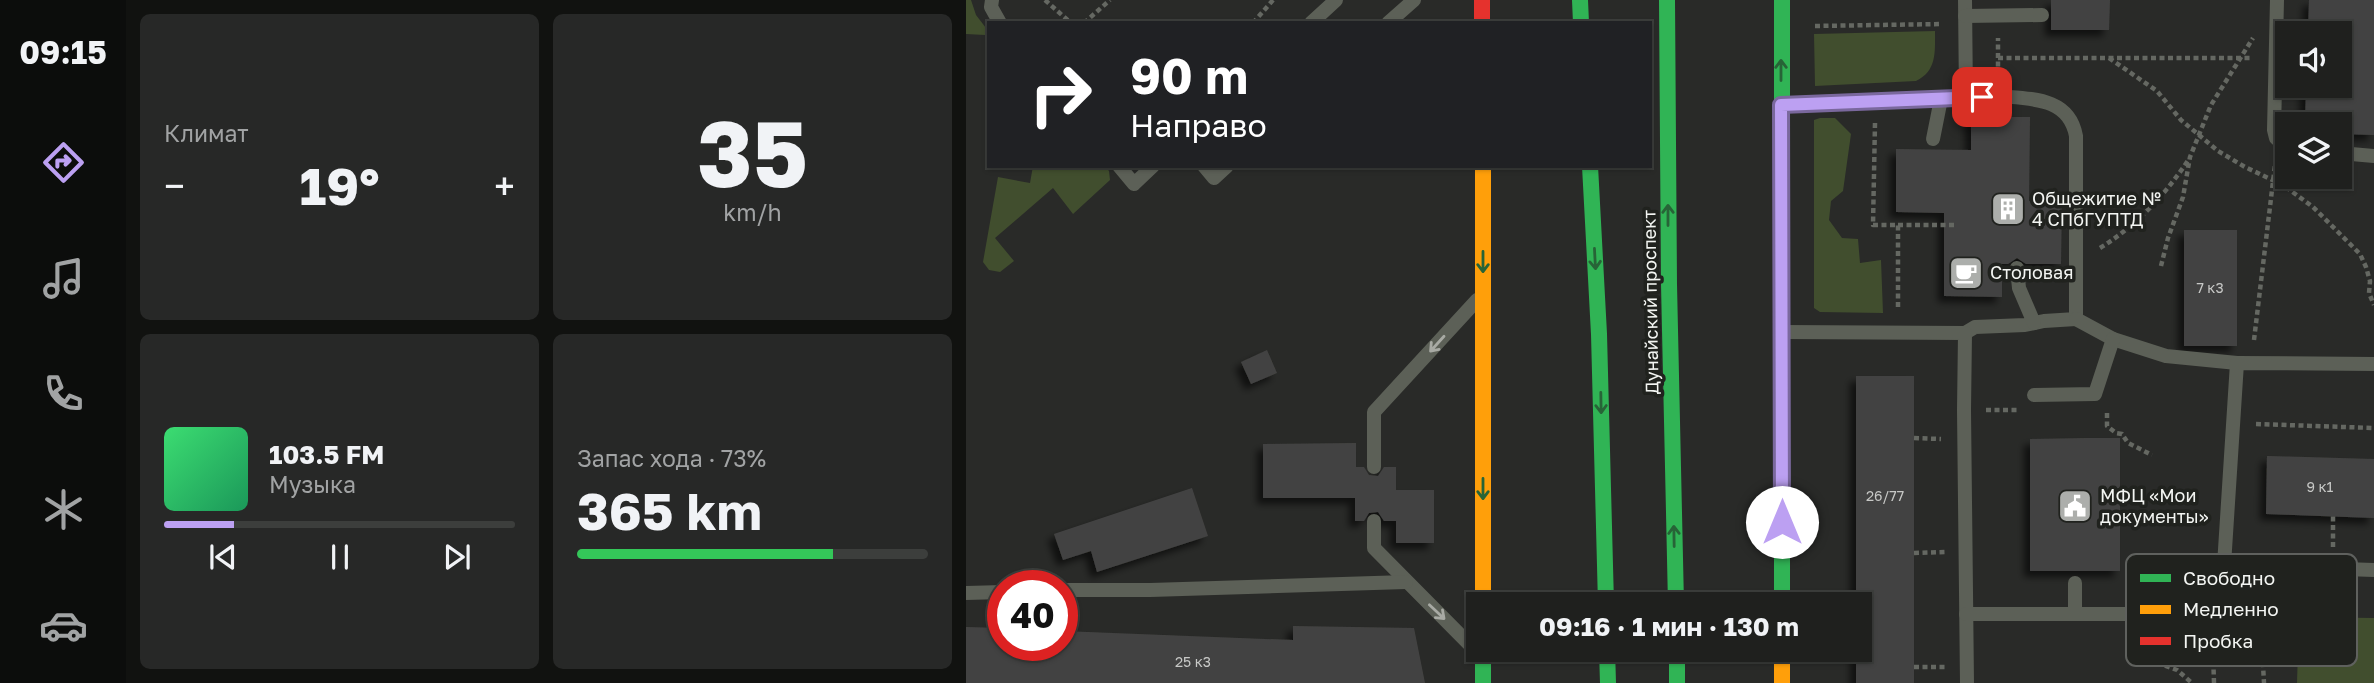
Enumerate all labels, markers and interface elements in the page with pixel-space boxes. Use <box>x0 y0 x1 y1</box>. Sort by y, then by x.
map controls <box>2275 21 2352 189</box>
button: sound <box>2275 21 2352 98</box>
text: 09:15 <box>19 33 107 71</box>
text: 90 m <box>1130 46 1248 105</box>
icon: right <box>1015 49 1106 140</box>
one-way arrow <box>1774 59 1788 82</box>
pin <box>1952 67 2012 127</box>
icon: arrive <box>1963 78 2001 116</box>
text: 35 <box>697 98 808 207</box>
text: Направо <box>1130 106 1267 144</box>
button: layers <box>2275 112 2352 189</box>
text: Климат <box>164 119 249 147</box>
icon: directions <box>39 138 88 187</box>
text: 19° <box>299 154 380 216</box>
text: − <box>164 163 185 208</box>
text: + <box>494 163 515 208</box>
place label: Общежитие № 4 СПбГУПТД <box>2032 187 2161 230</box>
building icon: Общежитие № 4 СПбГУПТД <box>1989 190 2027 228</box>
text: km/h <box>723 198 782 226</box>
one-way arrow <box>1661 204 1675 227</box>
street label: Дунайский проспект <box>1637 209 1663 394</box>
one-way arrow <box>1589 247 1602 270</box>
one-way arrow <box>1476 250 1490 273</box>
icon: music <box>39 254 88 303</box>
cafe icon: Столовая <box>1947 254 1985 292</box>
place label: Столовая <box>1990 261 2073 283</box>
house number: 7 к3 <box>2196 279 2224 296</box>
one-way arrow <box>1428 335 1445 352</box>
icon: phone <box>39 369 88 418</box>
one-way arrow <box>1594 391 1608 414</box>
text: 103.5 FM <box>269 439 384 470</box>
text: Запас хода · 73% <box>577 444 766 472</box>
text: Музыка <box>269 470 356 498</box>
one-way arrow <box>1476 478 1490 501</box>
house number: 9 к1 <box>2307 478 2334 495</box>
text: 365 km <box>577 479 762 541</box>
place label: МФЦ «Мои документы» <box>2100 484 2209 527</box>
icon: climate <box>39 485 88 534</box>
position arrow <box>1745 485 1819 559</box>
house number: 26/77 <box>1866 487 1904 504</box>
public building icon: МФЦ «Мои документы» <box>2056 487 2094 525</box>
one-way arrow <box>1667 524 1681 547</box>
icon: previous <box>204 538 242 576</box>
icon: pause <box>321 538 359 576</box>
icon: next <box>438 538 476 576</box>
legend <box>2126 554 2357 666</box>
text: Свободно <box>2183 566 2275 589</box>
speed limit sign: 40 <box>987 570 1078 661</box>
text: Медленно <box>2183 597 2279 620</box>
icon: car <box>39 601 88 650</box>
one-way arrow <box>1428 603 1445 620</box>
text: 09:16 · 1 мин · 130 m <box>1539 611 1799 642</box>
text: Пробка <box>2183 629 2253 652</box>
house number: 25 к3 <box>1175 653 1211 670</box>

